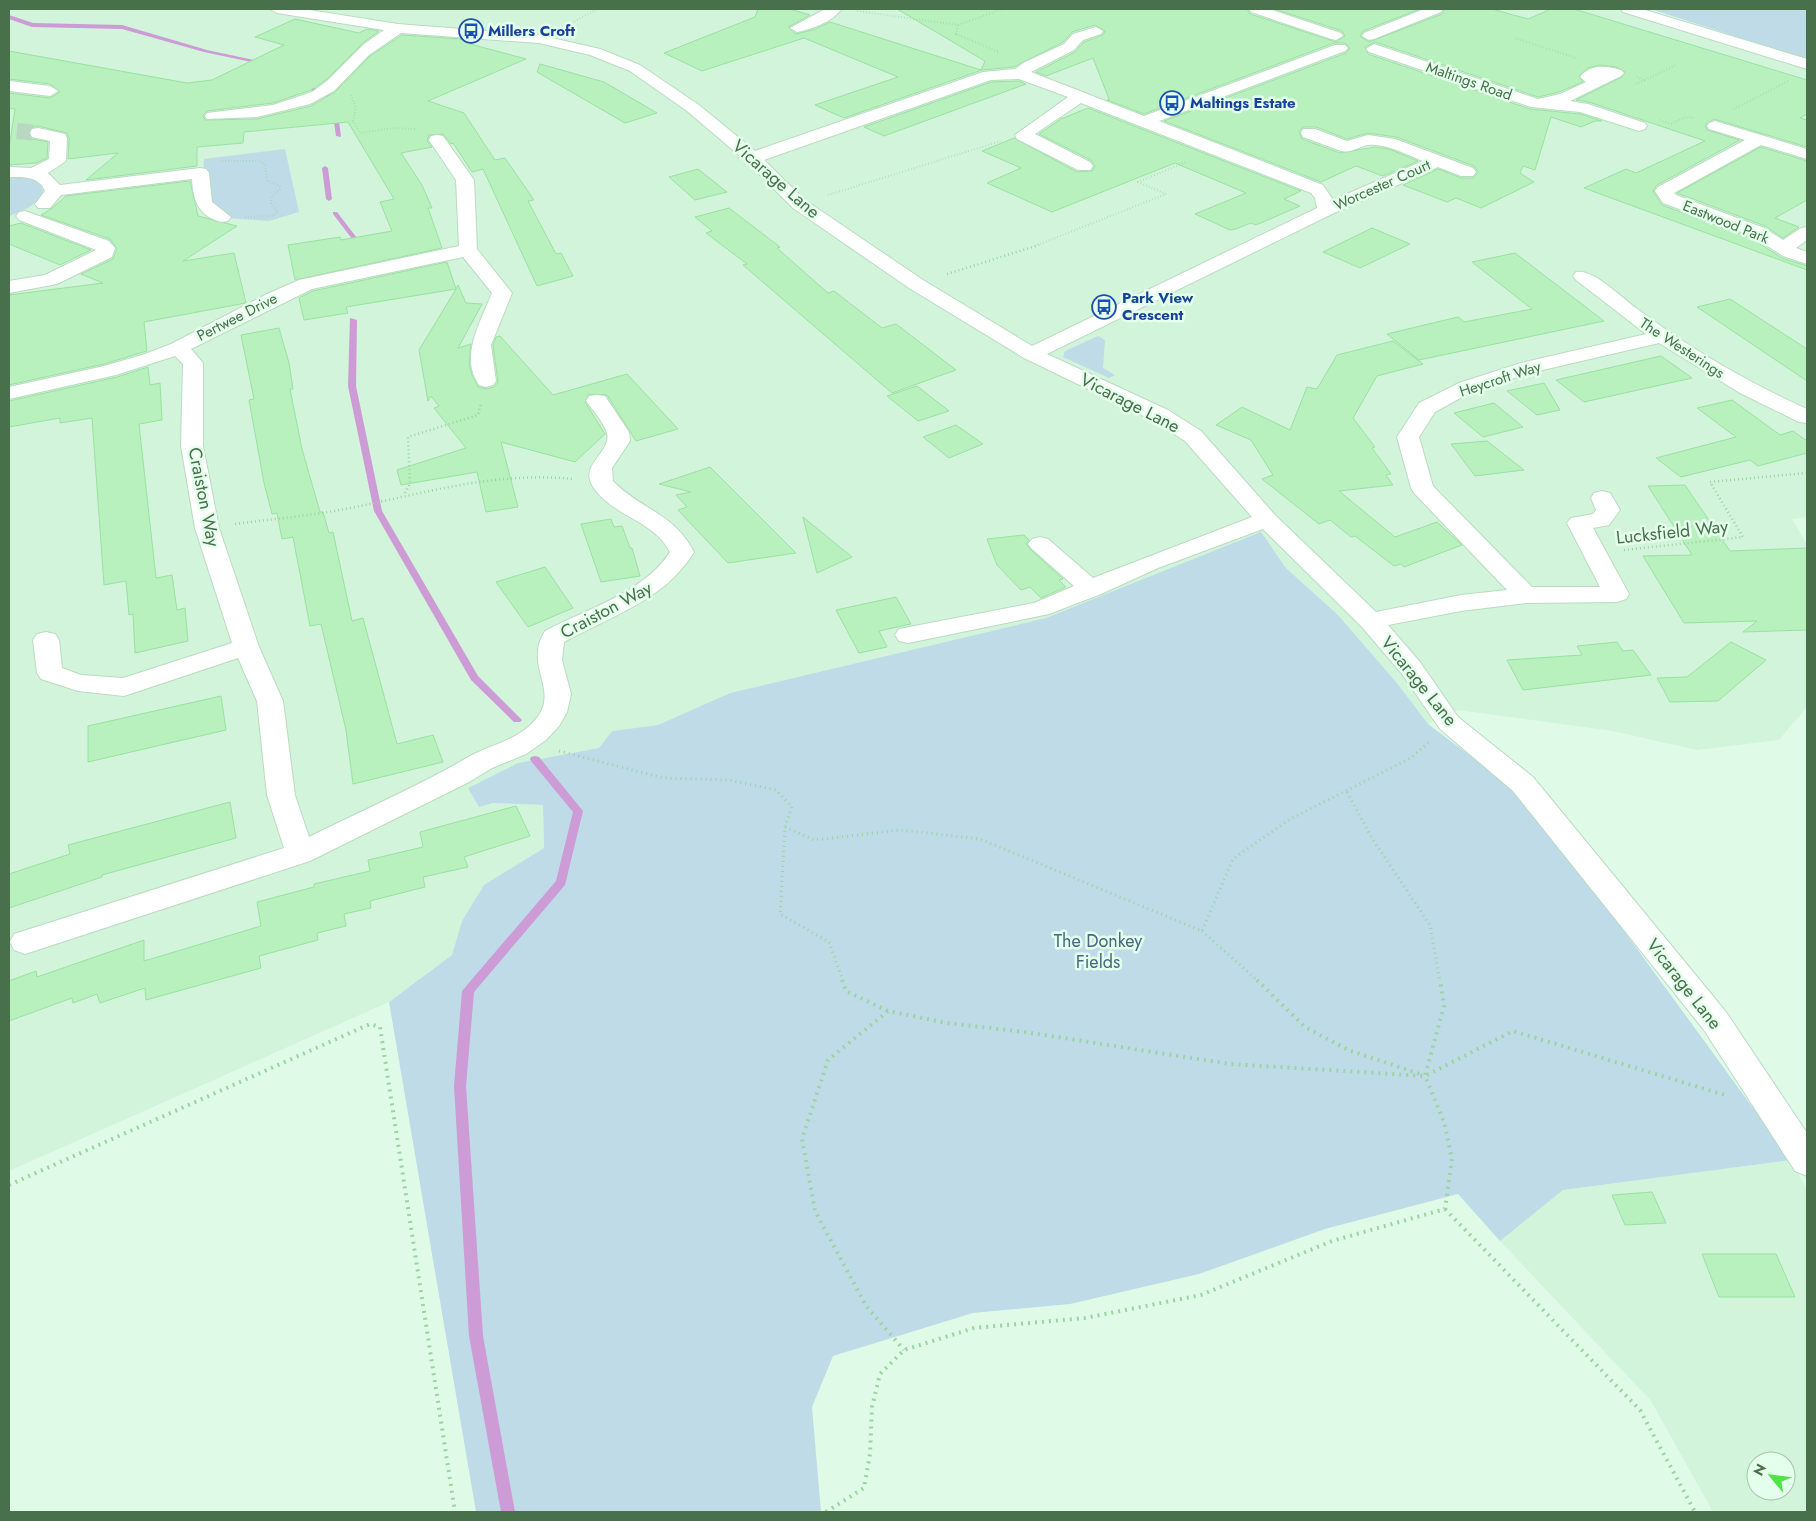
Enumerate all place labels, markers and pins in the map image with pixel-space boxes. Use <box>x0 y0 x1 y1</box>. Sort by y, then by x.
bus stop icon: Millers Croft <box>458 18 484 44</box>
place label: Millers Croft <box>488 20 575 42</box>
bus stop icon: Maltings Estate <box>1159 90 1185 116</box>
place label: Maltings Estate <box>1190 92 1296 114</box>
place label: Park View Crescent <box>1122 287 1194 326</box>
bus stop icon: Park View Crescent <box>1091 294 1117 320</box>

